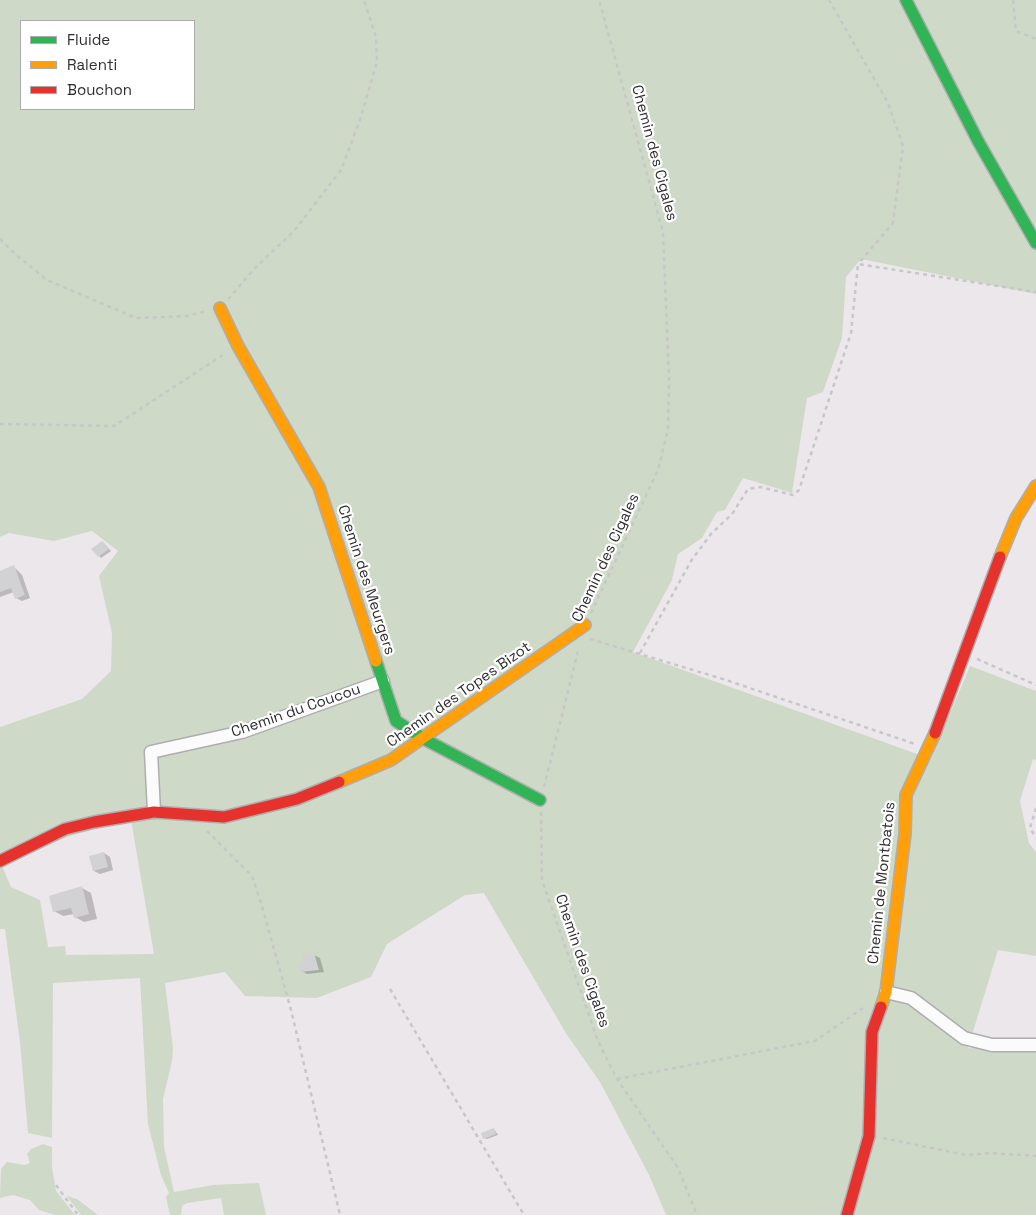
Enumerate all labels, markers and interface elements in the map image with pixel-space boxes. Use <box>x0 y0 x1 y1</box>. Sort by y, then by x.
legend <box>20 20 195 110</box>
text: Fluide <box>67 30 110 49</box>
text: Ralenti <box>67 55 117 74</box>
text: Bouchon <box>67 80 132 99</box>
street label: Chemin des Cigales <box>627 83 681 223</box>
street label: Chemin des Cigales <box>568 491 644 625</box>
street label: Chemin des Meurgers <box>333 503 399 657</box>
street label: Chemin des Topes Bizot <box>384 638 534 752</box>
street label: Chemin du Coucou <box>229 680 363 742</box>
street label: Chemin de Montbatois <box>865 801 899 965</box>
street label: Chemin des Cigales <box>551 892 613 1030</box>

